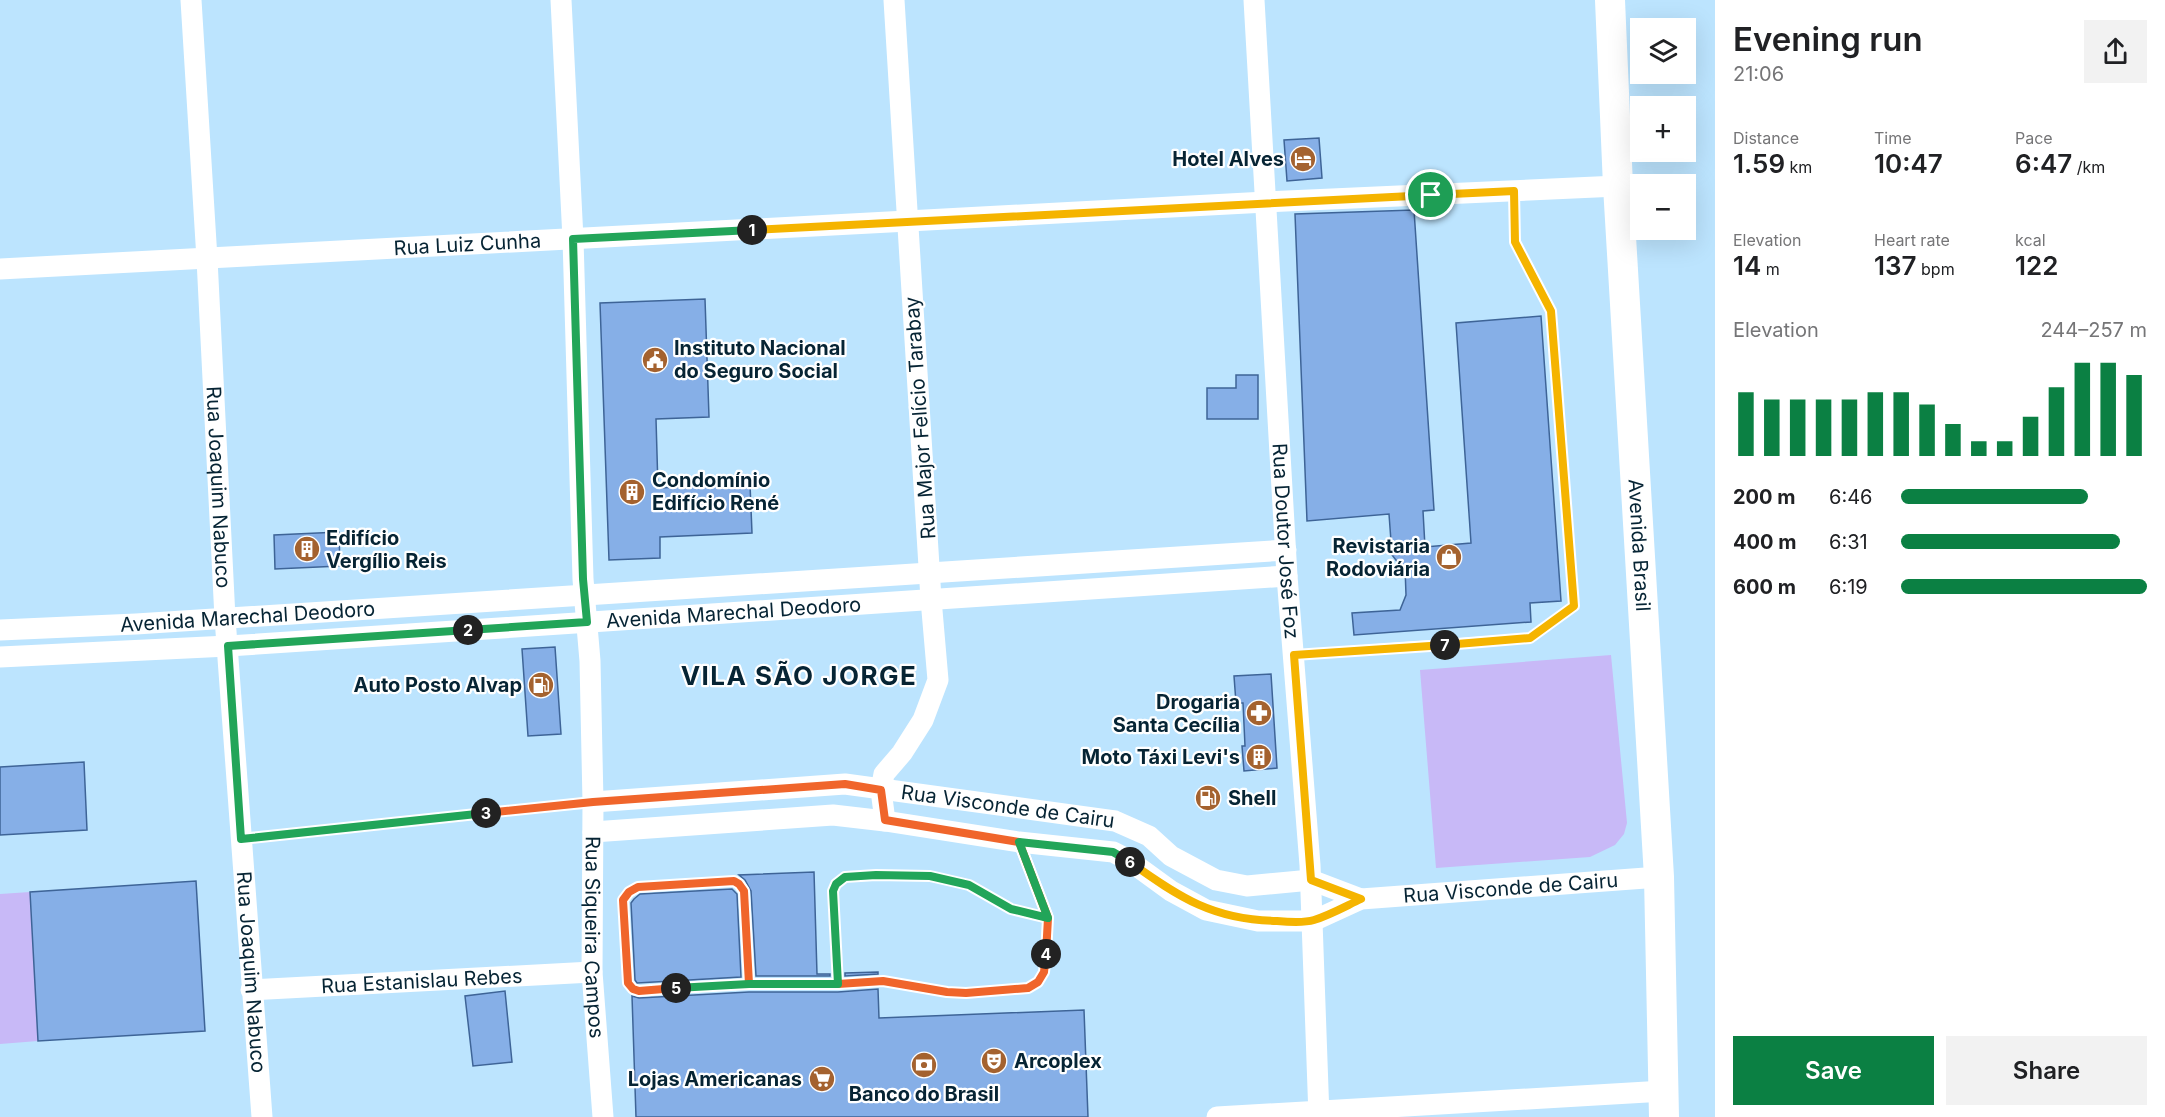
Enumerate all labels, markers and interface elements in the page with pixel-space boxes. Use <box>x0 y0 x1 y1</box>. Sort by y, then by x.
map controls <box>1630 18 1696 240</box>
button: layers <box>1630 18 1696 84</box>
text: Evening run <box>1733 19 1923 59</box>
button: share <box>2084 20 2147 83</box>
text: 21:06 <box>1733 62 1784 86</box>
button: + <box>1630 96 1696 162</box>
text: Distance <box>1733 128 1799 148</box>
text: Time <box>1874 128 1912 148</box>
text: Pace <box>2015 128 2053 148</box>
hotel icon: Hotel Alves <box>1288 144 1318 174</box>
place label: Hotel Alves <box>1172 147 1284 171</box>
text: 1.59 <box>1733 148 1785 179</box>
text: 10:47 <box>1874 148 1943 179</box>
text: 6:47 <box>2015 148 2072 179</box>
text: km <box>1785 157 1812 177</box>
text: /km <box>2072 157 2105 177</box>
pin <box>1405 169 1456 220</box>
button: − <box>1630 174 1696 240</box>
icon: arrive <box>1414 178 1447 211</box>
pin: 1 <box>737 215 767 245</box>
text: 1 <box>749 220 755 240</box>
street label: Rua Luiz Cunha <box>393 228 542 260</box>
text: Elevation <box>1733 230 1802 250</box>
text: Heart rate <box>1874 230 1950 250</box>
text: kcal <box>2015 230 2046 250</box>
text: 14 <box>1733 250 1761 281</box>
text: 137 <box>1874 250 1917 281</box>
text: 122 <box>2015 250 2058 281</box>
text: m <box>1761 259 1780 279</box>
text: bpm <box>1917 259 1955 279</box>
street label: Rua Major Felício Tarabay <box>900 296 940 540</box>
text: Elevation <box>1733 318 1819 342</box>
text: 244–257 m <box>2040 318 2147 342</box>
place label: Instituto Nacional do Seguro Social <box>674 336 846 383</box>
public building icon: Instituto Nacional do Seguro Social <box>640 345 670 375</box>
street label: Rua Joaquim Nabuco <box>201 386 235 589</box>
street label: Rua Doutor José Foz <box>1267 442 1304 640</box>
place label: Condomínio Edifício René <box>652 468 779 515</box>
building icon: Condomínio Edifício René <box>617 477 647 507</box>
street label: Avenida Brasil <box>1623 478 1655 612</box>
text: 200 m <box>1733 485 1796 509</box>
text: 6:46 <box>1829 485 1873 509</box>
place label: Edifício Vergílio Reis <box>326 526 447 573</box>
text: 400 m <box>1733 530 1797 554</box>
text: 6:31 <box>1829 530 1868 554</box>
building icon: Edifício Vergílio Reis <box>292 534 322 564</box>
place label: Revistaria Rodoviária <box>1326 534 1430 581</box>
shop icon: Revistaria Rodoviária <box>1434 542 1464 572</box>
text: 600 m <box>1733 575 1796 599</box>
text: 6:19 <box>1829 575 1868 599</box>
street label: Avenida Marechal Deodoro <box>605 592 862 633</box>
street label: Avenida Marechal Deodoro <box>120 597 376 637</box>
pin: 2 <box>453 615 483 645</box>
text: 2 <box>463 620 473 640</box>
pin: 7 <box>1430 630 1460 660</box>
text: 7 <box>1440 635 1450 655</box>
district label: VILA SÃO JORGE <box>681 660 917 691</box>
fuel station icon: Auto Posto Alvap <box>526 670 556 700</box>
place label: Auto Posto Alvap <box>354 673 522 697</box>
place label: Drogaria Santa Cecília <box>1113 690 1240 737</box>
pharmacy icon: Drogaria Santa Cecília <box>1244 698 1274 728</box>
building icon: Moto Táxi Levi's <box>1244 742 1274 772</box>
place label: Moto Táxi Levi's <box>1082 745 1240 769</box>
street label: Rua Visconde de Cairu <box>900 780 1116 833</box>
fuel station icon: Shell <box>1193 783 1223 813</box>
place label: Shell <box>1228 786 1276 810</box>
pin: 3 <box>471 798 501 828</box>
text: 3 <box>481 803 491 823</box>
street label: Rua Siqueira Campos <box>580 836 609 1039</box>
pin: 6 <box>1115 847 1145 877</box>
text: 6 <box>1125 852 1135 872</box>
street label: Rua Visconde de Cairu <box>1402 868 1619 908</box>
street label: Rua Joaquim Nabuco <box>232 870 271 1074</box>
pin: 4 <box>1031 939 1061 969</box>
text: 4 <box>1041 944 1051 964</box>
street label: Rua Estanislau Rebes <box>321 964 523 998</box>
pin: 5 <box>661 973 691 1003</box>
text: 5 <box>671 978 681 998</box>
button: Save <box>1733 1036 1934 1105</box>
button: Share <box>1946 1036 2147 1105</box>
theatre icon: Arcoplex <box>979 1046 1009 1076</box>
place label: Arcoplex <box>1014 1049 1102 1073</box>
bank icon: Banco do Brasil <box>909 1050 939 1080</box>
supermarket icon: Lojas Americanas <box>807 1064 837 1094</box>
place label: Lojas Americanas <box>628 1067 802 1091</box>
place label: Banco do Brasil <box>849 1082 999 1106</box>

